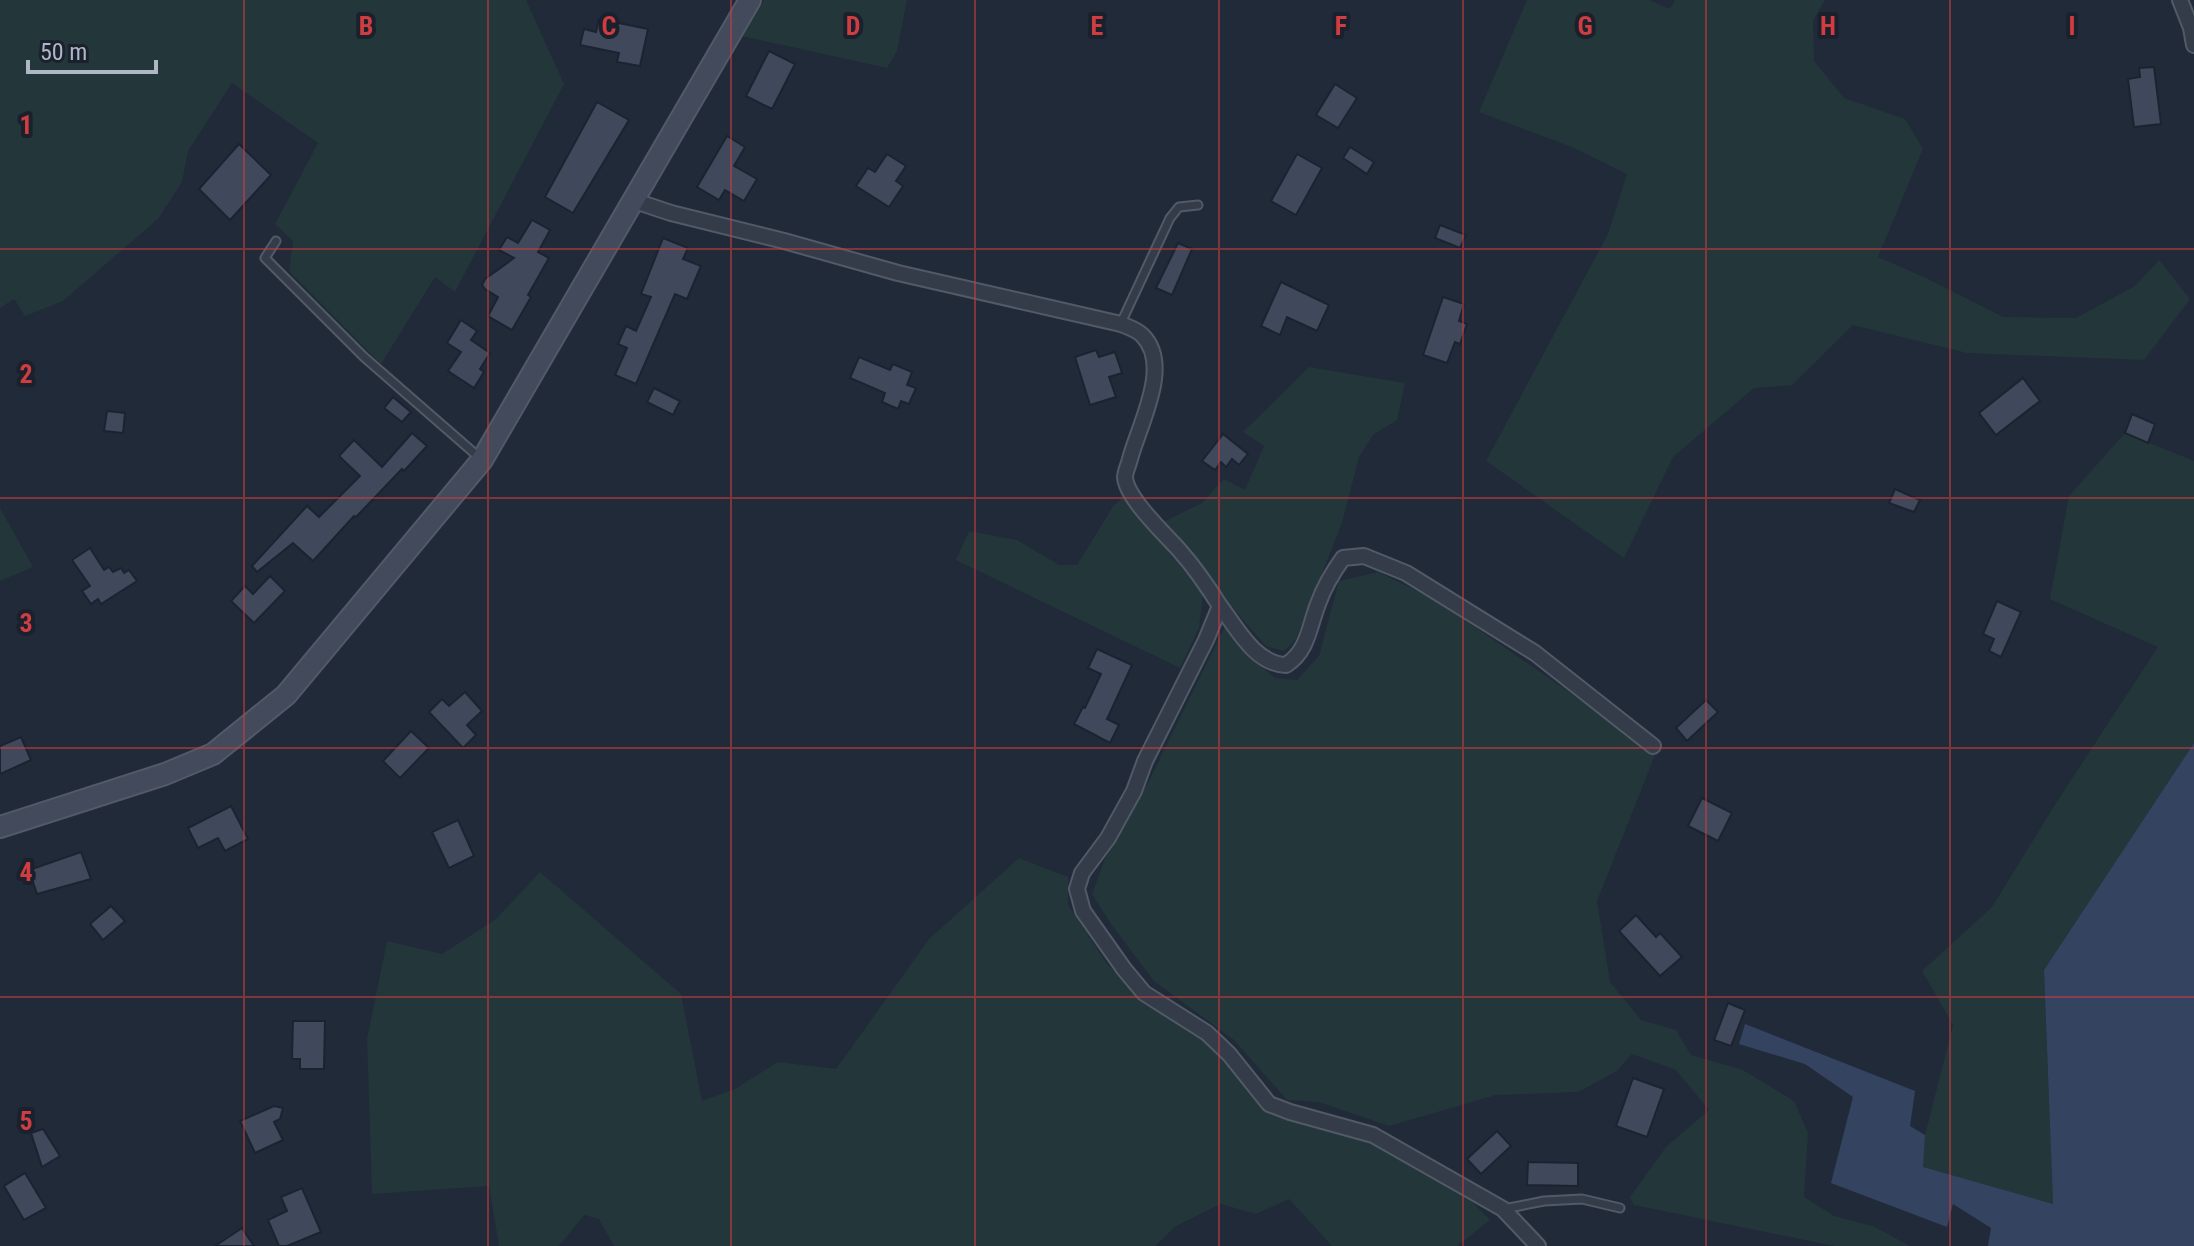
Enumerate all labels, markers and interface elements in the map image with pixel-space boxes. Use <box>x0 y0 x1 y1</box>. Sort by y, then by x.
text: B <box>359 11 373 41</box>
text: C <box>602 11 617 41</box>
text: D <box>846 11 860 41</box>
text: E <box>1091 11 1104 41</box>
text: F <box>1335 11 1347 41</box>
text: G <box>1577 11 1593 41</box>
text: H <box>1820 11 1836 41</box>
text: I <box>2068 11 2076 41</box>
scale bar <box>28 24 156 74</box>
text: 50 m <box>40 38 87 66</box>
text: 1 <box>19 110 33 140</box>
text: 2 <box>19 359 33 389</box>
text: 3 <box>19 608 33 638</box>
text: 4 <box>19 857 33 887</box>
text: 5 <box>19 1106 33 1136</box>

